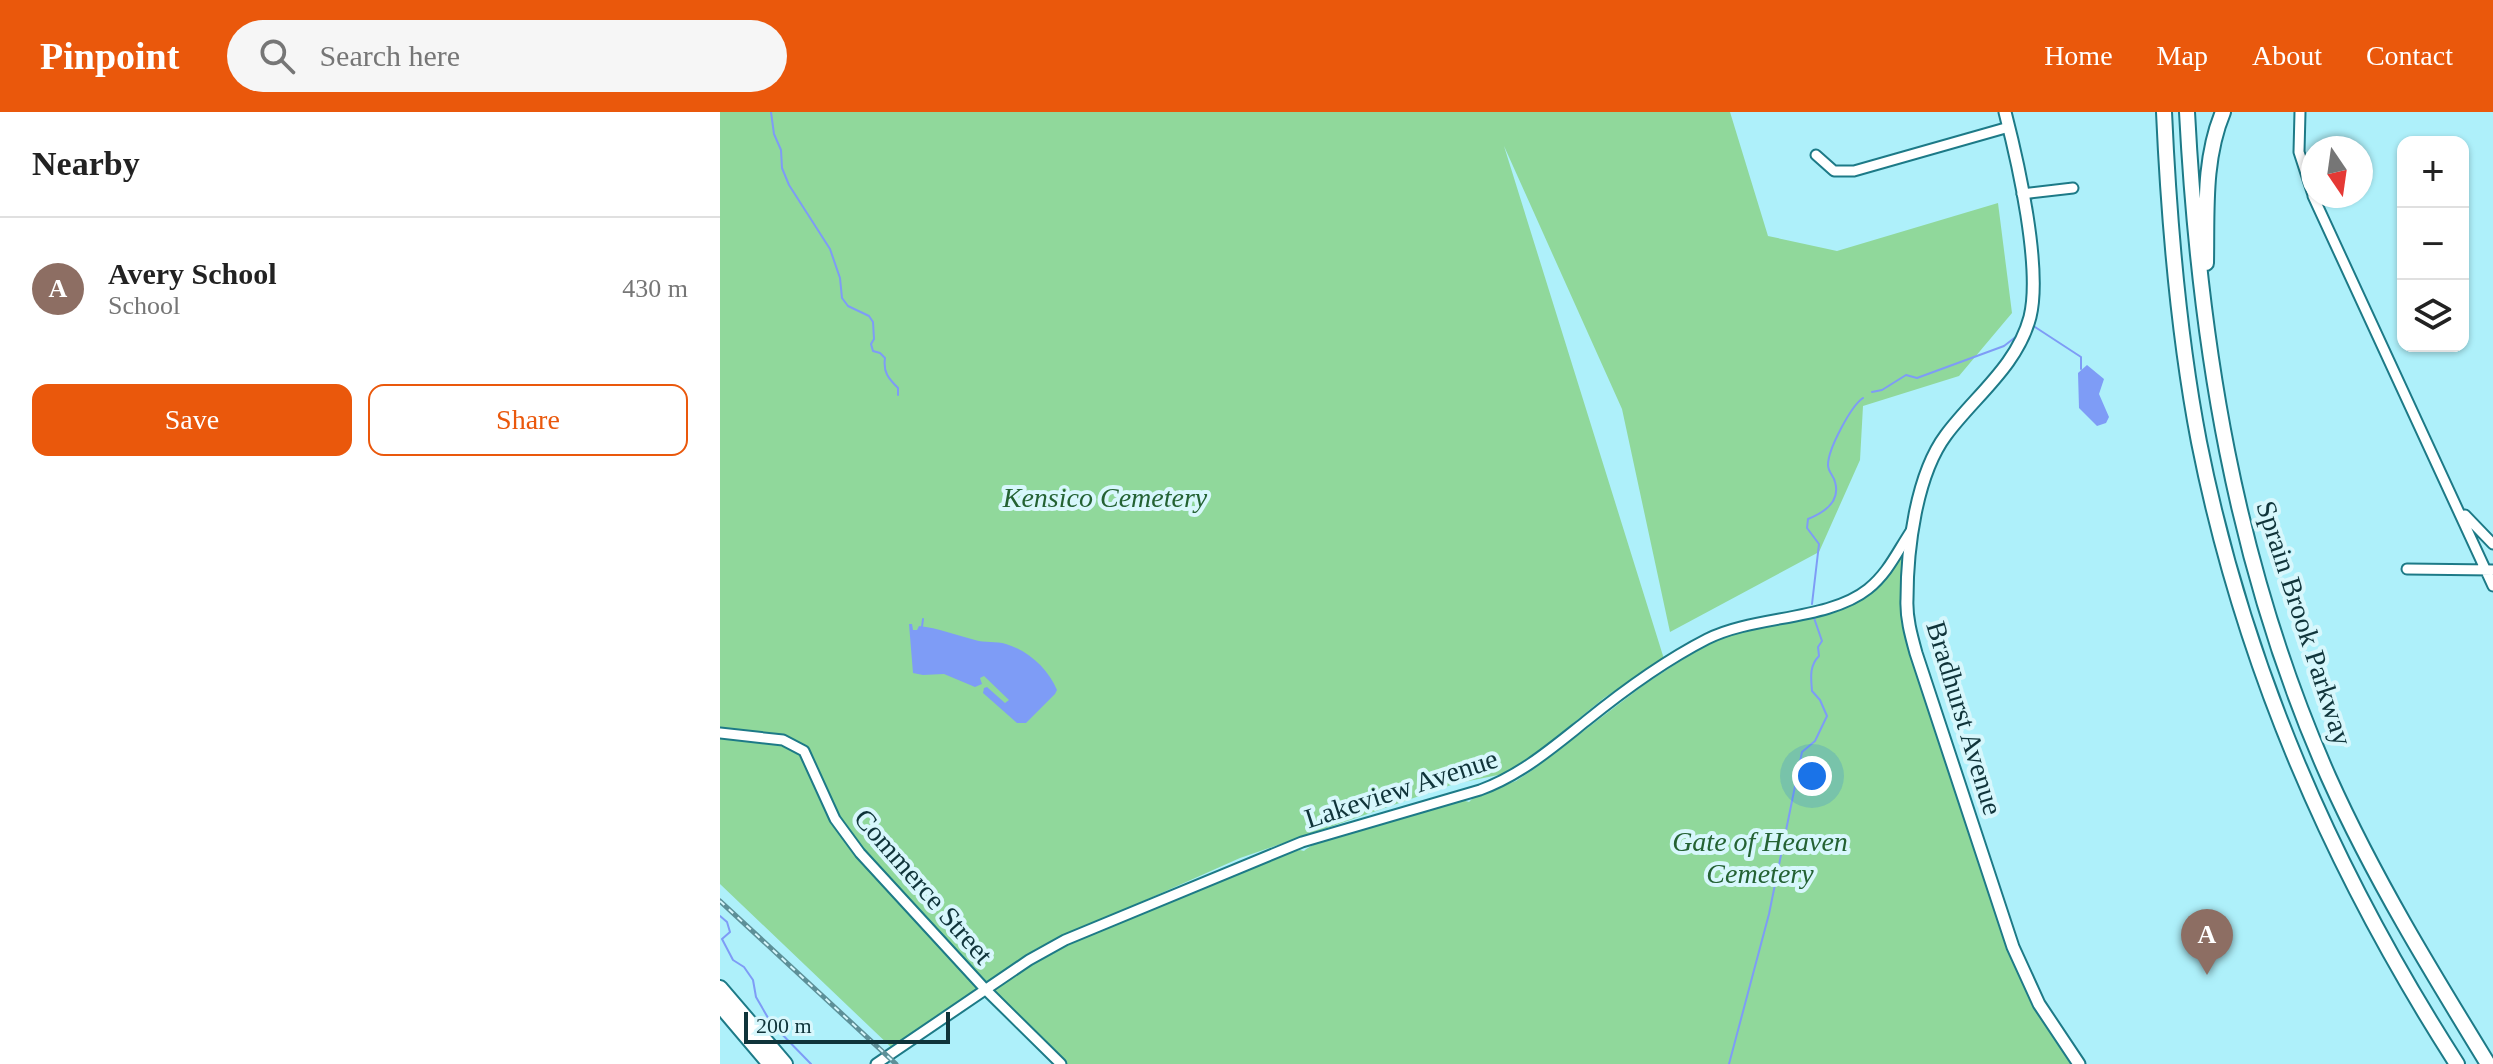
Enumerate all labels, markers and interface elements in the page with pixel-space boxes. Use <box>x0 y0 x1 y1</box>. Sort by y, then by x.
search box <box>227 20 787 92</box>
icon: search <box>255 34 299 78</box>
text: Pinpoint <box>40 35 179 77</box>
text: Search here <box>319 39 460 72</box>
text: Home <box>2044 40 2113 71</box>
text: Map <box>2157 40 2208 71</box>
text: About <box>2252 40 2322 71</box>
text: Contact <box>2366 40 2453 71</box>
north arrow <box>2301 136 2373 208</box>
map controls <box>2397 136 2469 352</box>
button: + <box>2397 136 2469 208</box>
text: Nearby <box>32 145 140 182</box>
button: − <box>2397 208 2469 280</box>
text: Avery School <box>108 257 277 290</box>
text: A <box>49 274 67 303</box>
text: 430 m <box>622 274 688 303</box>
button: layers <box>2397 280 2469 352</box>
text: School <box>108 291 180 320</box>
button: Save <box>32 384 352 456</box>
button: Share <box>368 384 688 456</box>
park label: Kensico Cemetery <box>1002 482 1208 513</box>
street label: Sprain Brook Parkway <box>2250 497 2359 749</box>
street label: Bradhurst Avenue <box>1920 618 2009 819</box>
street label: Lakeview Avenue <box>1301 743 1501 834</box>
your location <box>1792 756 1832 796</box>
street label: Commerce Street <box>848 803 999 970</box>
park label: Gate of Heaven Cemetery <box>1672 826 1848 889</box>
pin: A <box>2181 909 2233 975</box>
scale bar <box>744 1008 950 1044</box>
text: 200 m <box>756 1013 812 1038</box>

